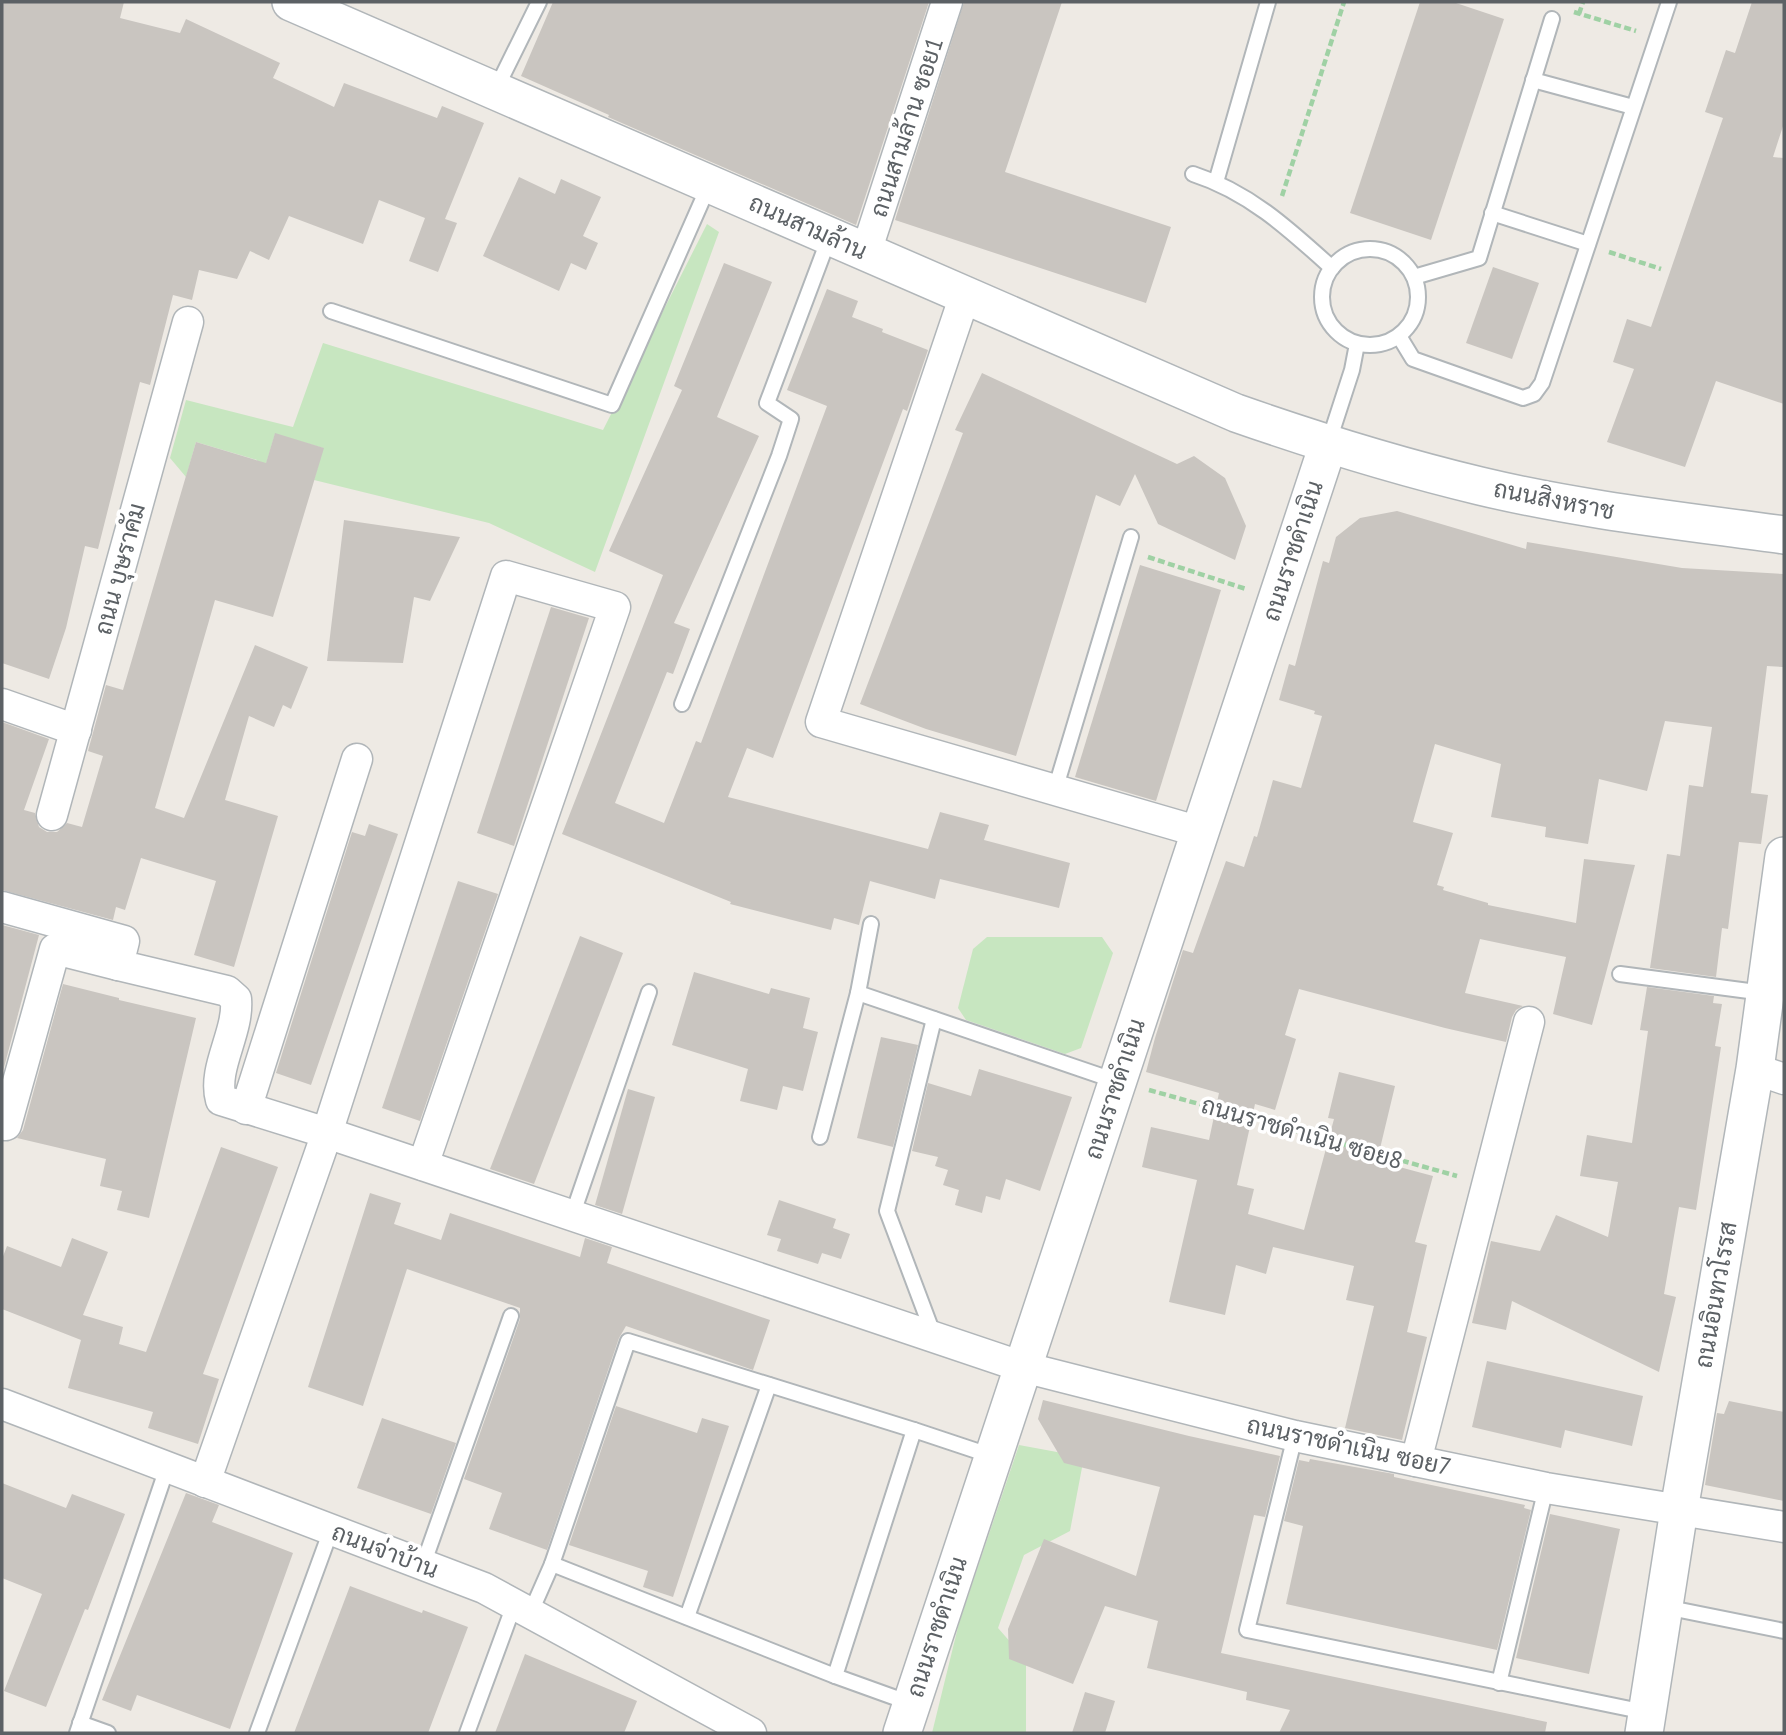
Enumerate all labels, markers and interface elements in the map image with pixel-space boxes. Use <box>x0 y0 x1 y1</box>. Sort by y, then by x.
street label: ถนนสามล้าน ซอย1 <box>863 33 950 221</box>
street label: ถนนสามล้าน <box>744 187 872 266</box>
street label: ถนนสิงหราช <box>1491 473 1617 526</box>
street label: ถนนราชดำเนิน <box>1255 477 1330 625</box>
street label: ถนน บุษราคัม <box>87 500 153 638</box>
street label: ถนนราชดำเนิน <box>1077 1015 1152 1163</box>
street label: ถนนราชดำเนิน ซอย8 <box>1198 1089 1407 1176</box>
street label: ถนนอินทวโรรส <box>1687 1219 1744 1371</box>
street label: ถนนราชดำเนิน ซอย7 <box>1244 1409 1454 1482</box>
street label: ถนนจ่าบ้าน <box>327 1516 443 1585</box>
street label: ถนนราชดำเนิน <box>899 1553 974 1701</box>

